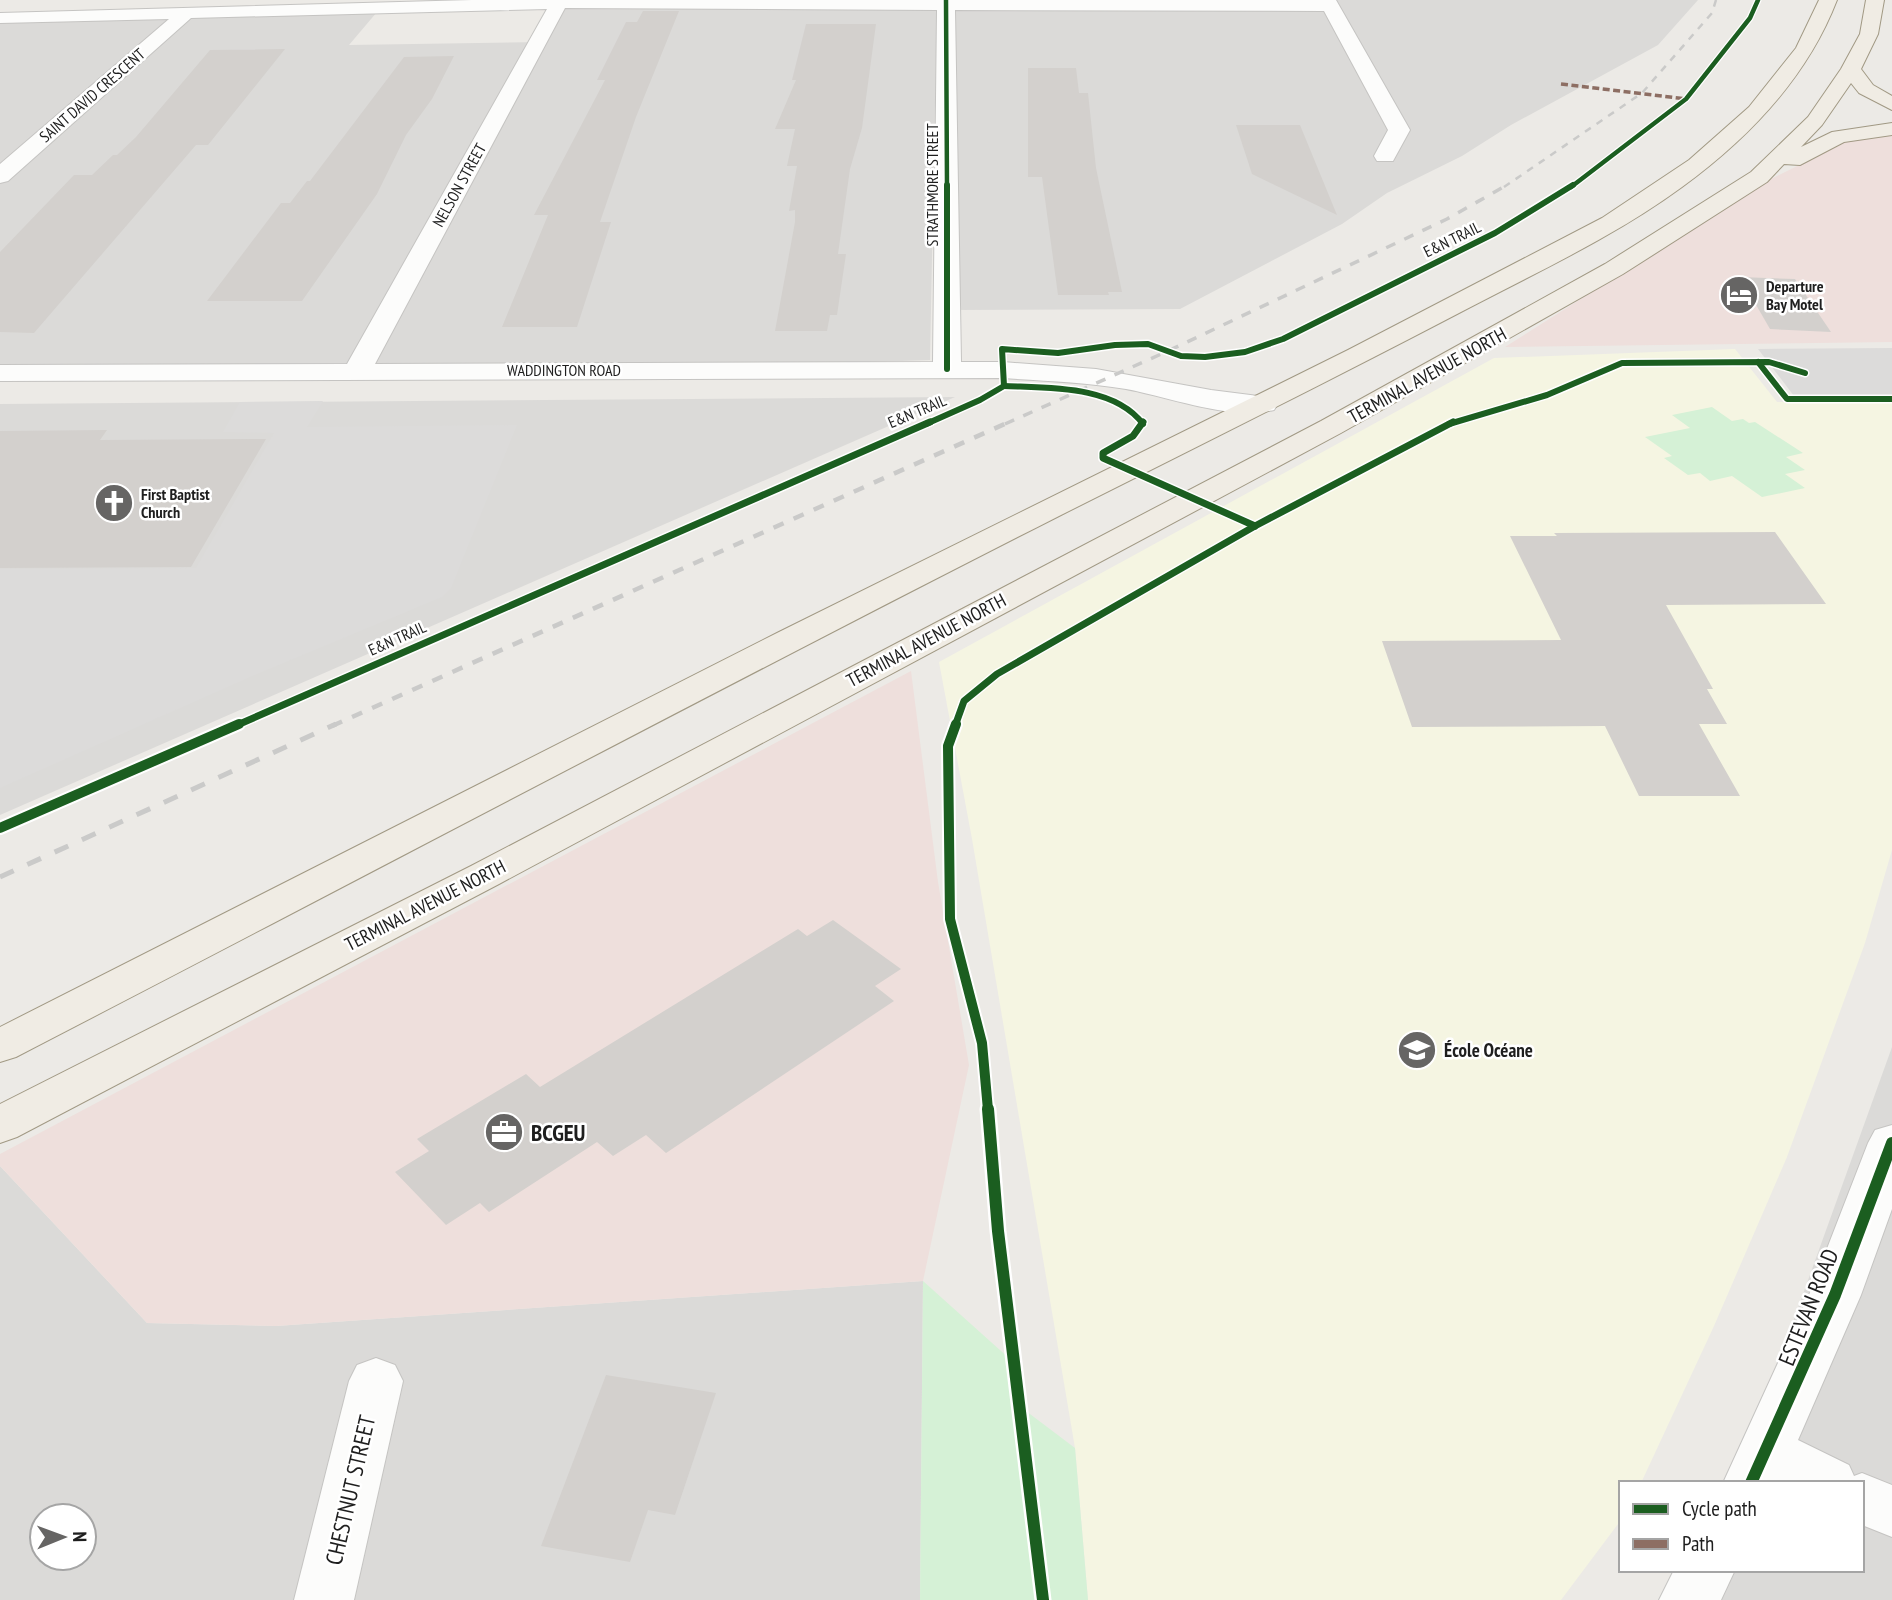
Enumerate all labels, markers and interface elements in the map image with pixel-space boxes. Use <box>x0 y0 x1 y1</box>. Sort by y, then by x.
street label: SAINT DAVID CRESCENT <box>35 44 149 146</box>
street label: STRATHMORE STREET <box>922 123 942 247</box>
street label: NELSON STREET <box>428 140 490 230</box>
street label: E&N TRAIL <box>1420 216 1484 261</box>
hotel icon: Departure Bay Motel <box>1718 274 1760 316</box>
place label: Departure Bay Motel <box>1766 276 1824 314</box>
street label: TERMINAL AVENUE NORTH <box>1344 322 1510 428</box>
street label: WADDINGTON ROAD <box>507 360 621 380</box>
street label: E&N TRAIL <box>885 390 949 432</box>
church icon: First Baptist Church <box>93 482 135 524</box>
place label: First Baptist Church <box>141 484 210 522</box>
street label: TERMINAL AVENUE NORTH <box>842 588 1010 692</box>
street label: E&N TRAIL <box>365 616 429 660</box>
street label: TERMINAL AVENUE NORTH <box>341 854 509 956</box>
school or university icon: École Océane <box>1396 1029 1438 1071</box>
place label: École Océane <box>1444 1038 1533 1062</box>
office icon: BCGEU <box>483 1111 525 1153</box>
place label: BCGEU <box>531 1118 585 1147</box>
street label: ESTEVAN ROAD <box>1771 1244 1845 1370</box>
street label: CHESTNUT STREET <box>319 1412 381 1568</box>
legend <box>1619 1481 1864 1572</box>
text: Cycle path <box>1682 1495 1757 1522</box>
north arrow <box>28 1502 98 1572</box>
text: Path <box>1682 1530 1714 1557</box>
text: N <box>68 1531 92 1542</box>

